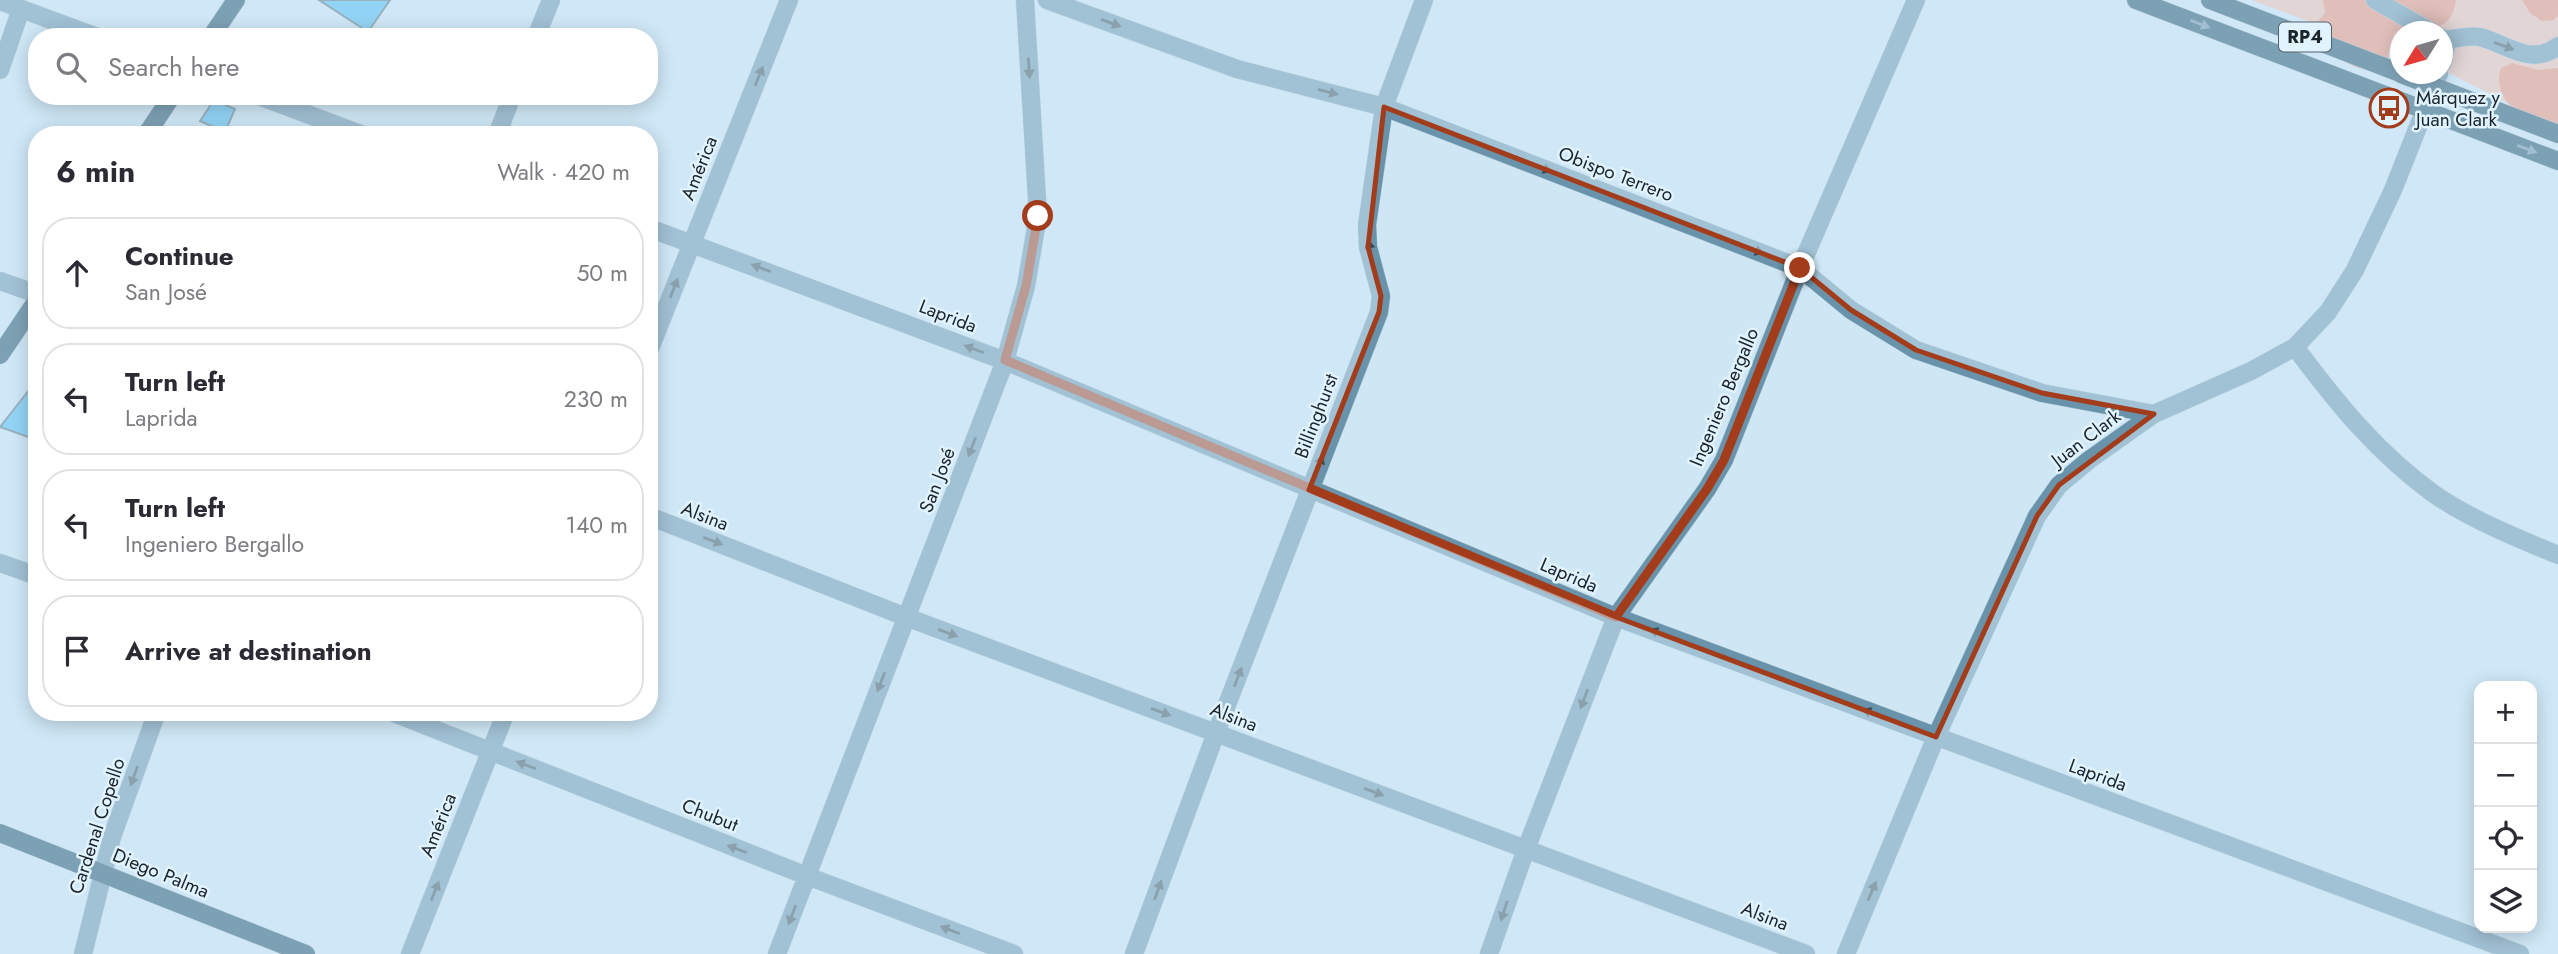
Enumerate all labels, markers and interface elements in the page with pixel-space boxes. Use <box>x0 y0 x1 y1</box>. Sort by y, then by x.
one-way arrow <box>1101 18 1122 29</box>
one-way arrow <box>2189 19 2210 30</box>
north arrow <box>2390 21 2453 84</box>
road number: RP4 <box>2279 22 2331 52</box>
search box <box>28 28 658 105</box>
one-way arrow <box>2493 41 2514 52</box>
icon: search <box>52 48 90 86</box>
text: Search here <box>108 48 240 86</box>
one-way arrow <box>1024 57 1035 79</box>
one-way arrow <box>753 66 764 87</box>
place label: Márquez y Juan Clark <box>2413 84 2501 133</box>
one-way arrow <box>1317 87 1339 98</box>
bus stop icon: Márquez y Juan Clark <box>2368 87 2410 129</box>
street label: América <box>674 132 724 204</box>
street label: Obispo Terrero <box>1555 140 1677 208</box>
one-way arrow <box>2516 144 2537 155</box>
text: 6 min <box>56 150 135 193</box>
text: Walk · 420 m <box>497 155 630 189</box>
one-way arrow <box>1532 162 1553 173</box>
route start <box>1022 200 1053 231</box>
text: Continue <box>125 237 234 275</box>
one-way arrow <box>1364 239 1375 261</box>
one-way arrow <box>1744 245 1765 256</box>
route end <box>1784 252 1815 283</box>
icon: ahead <box>58 254 96 292</box>
text: 50 m <box>576 256 628 290</box>
one-way arrow <box>750 263 771 274</box>
text: San José <box>125 275 207 309</box>
one-way arrow <box>669 277 680 298</box>
street label: Laprida <box>915 293 981 339</box>
street label: Ingeniero Bergallo <box>1683 324 1765 470</box>
one-way arrow <box>963 343 984 354</box>
text: Turn left <box>125 363 225 401</box>
street label: Billinghurst <box>1287 369 1345 462</box>
icon: left <box>58 380 96 418</box>
text: 230 m <box>564 382 628 416</box>
text: Laprida <box>125 401 198 435</box>
street label: Juan Clark <box>2043 403 2127 475</box>
one-way arrow <box>966 437 977 458</box>
street label: San José <box>912 443 962 516</box>
one-way arrow <box>1314 454 1325 475</box>
text: Turn left <box>125 489 225 527</box>
street label: Alsina <box>677 495 733 537</box>
icon: left <box>58 506 96 544</box>
text: 140 m <box>566 508 628 542</box>
text: Ingeniero Bergallo <box>125 527 304 561</box>
one-way arrow <box>702 536 723 547</box>
street label: Laprida <box>1536 551 1602 599</box>
one-way arrow <box>937 627 958 638</box>
one-way arrow <box>1648 628 1669 639</box>
icon: arrive <box>58 632 96 670</box>
text: Arrive at destination <box>125 632 372 670</box>
one-way arrow <box>1232 666 1243 687</box>
one-way arrow <box>876 672 887 693</box>
map controls <box>2474 681 2537 933</box>
button: + <box>2474 681 2537 744</box>
one-way arrow <box>1579 688 1590 709</box>
street label: Alsina <box>1206 696 1262 738</box>
one-way arrow <box>1150 707 1171 718</box>
one-way arrow <box>1861 708 1882 719</box>
button: − <box>2474 744 2537 807</box>
street label: Laprida <box>2065 752 2131 798</box>
street label: Cardenal Copello <box>62 754 132 898</box>
one-way arrow <box>515 760 536 771</box>
one-way arrow <box>128 766 139 787</box>
one-way arrow <box>1363 787 1384 798</box>
street label: América <box>413 789 463 861</box>
street label: Chubut <box>678 792 742 838</box>
button: locate <box>2474 807 2537 870</box>
street label: Diego Palma <box>109 841 213 905</box>
one-way arrow <box>727 843 748 854</box>
button: layers <box>2474 870 2537 933</box>
one-way arrow <box>1153 879 1164 900</box>
one-way arrow <box>429 880 440 901</box>
one-way arrow <box>1866 881 1878 901</box>
street label: Alsina <box>1737 895 1793 937</box>
one-way arrow <box>1498 901 1509 922</box>
one-way arrow <box>786 905 797 926</box>
one-way arrow <box>939 924 960 935</box>

